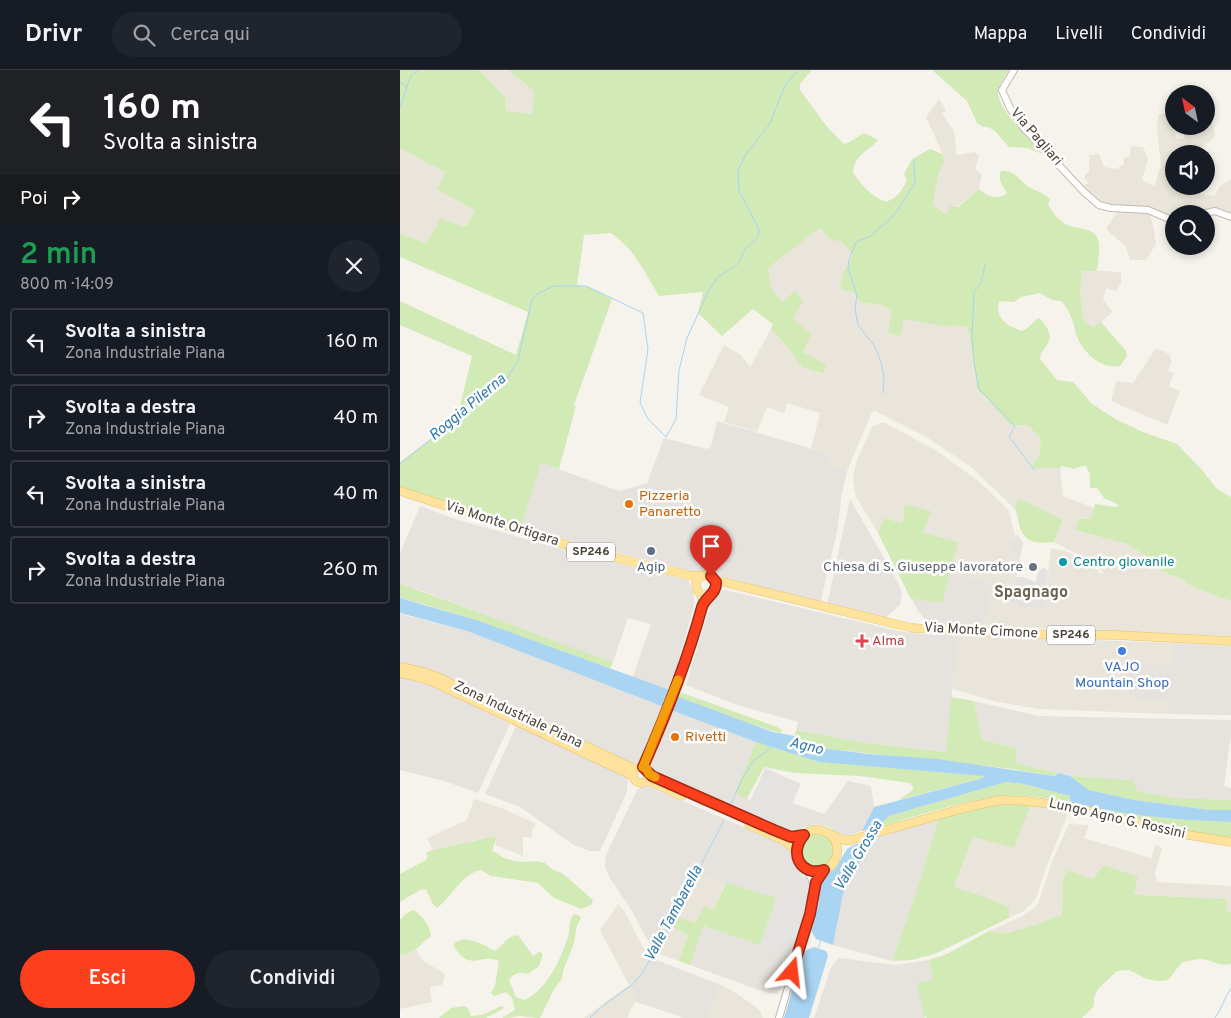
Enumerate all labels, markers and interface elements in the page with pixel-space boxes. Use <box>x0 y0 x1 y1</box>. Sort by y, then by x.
search box <box>112 12 462 57</box>
text: Drivr <box>25 20 82 50</box>
icon: search <box>130 21 158 49</box>
text: Cerca qui <box>170 23 250 47</box>
text: Mappa <box>974 23 1027 46</box>
text: Livelli <box>1055 23 1103 46</box>
text: Condividi <box>1131 23 1206 46</box>
north arrow <box>1165 85 1215 135</box>
map controls <box>1165 85 1215 255</box>
text: 160 m <box>103 87 201 131</box>
icon: left <box>20 90 85 155</box>
street label: Via Pagliari <box>1006 105 1066 169</box>
text: Svolta a sinistra <box>103 130 258 157</box>
button: sound <box>1165 145 1215 195</box>
icon: right <box>57 185 85 213</box>
text: Poi <box>20 187 47 211</box>
button: search <box>1165 205 1215 255</box>
text: 2 min <box>20 237 97 274</box>
button: close <box>328 240 380 292</box>
text: 800 m · 14:09 <box>20 275 114 295</box>
text: Svolta a sinistra <box>65 320 206 344</box>
icon: left <box>22 328 50 356</box>
text: 160 m <box>327 330 378 354</box>
text: Zona Industriale Piana <box>65 344 225 364</box>
water label: Roggia Pilerna <box>426 370 510 446</box>
text: Svolta a destra <box>65 396 196 420</box>
icon: right <box>22 404 50 432</box>
text: 40 m <box>333 406 378 430</box>
text: Zona Industriale Piana <box>65 420 225 440</box>
text: Svolta a sinistra <box>65 472 206 496</box>
icon: left <box>22 480 50 508</box>
text: 40 m <box>333 482 378 506</box>
place label: Pizzeria Panaretto <box>639 488 701 521</box>
text: Zona Industriale Piana <box>65 496 225 516</box>
street label: Via Monte Ortigara <box>443 498 561 550</box>
marker: Pizzeria Panaretto <box>623 498 635 510</box>
pin <box>690 525 732 576</box>
icon: arrive <box>697 532 725 560</box>
road number: SP246 <box>567 542 615 562</box>
marker: Agip <box>645 545 657 557</box>
text: Svolta a destra <box>65 548 196 572</box>
place label: Centro giovanile <box>1073 554 1175 571</box>
icon: right <box>22 556 50 584</box>
marker: Centro giovanile <box>1057 556 1069 568</box>
text: 260 m <box>322 558 378 582</box>
place label: Agip <box>637 559 665 576</box>
place label: Chiesa di S. Giuseppe lavoratore <box>823 559 1023 576</box>
marker: Chiesa di S. Giuseppe lavoratore <box>1027 561 1039 573</box>
text: Zona Industriale Piana <box>65 572 225 592</box>
district label: Spagnago <box>994 583 1068 603</box>
street label: Via Monte Cimone <box>924 620 1038 642</box>
road number: SP246 <box>1047 626 1095 644</box>
place label: Alma <box>872 633 904 650</box>
marker: Alma <box>856 635 868 647</box>
marker: VAJO Mountain Shop <box>1116 645 1128 657</box>
place label: VAJO Mountain Shop <box>1075 659 1169 692</box>
street label: Zona Industriale Piana <box>451 678 585 752</box>
place label: Rivetti <box>685 729 726 746</box>
marker: Rivetti <box>669 731 681 743</box>
water label: Agno <box>787 734 825 760</box>
street label: Lungo Agno G. Rossini <box>1047 795 1187 843</box>
water label: Valle Grossa <box>831 817 888 895</box>
water label: Valle Tambarella <box>641 862 707 965</box>
position arrow <box>765 945 817 997</box>
button: Esci <box>20 950 195 1008</box>
button: Condividi <box>205 950 380 1008</box>

